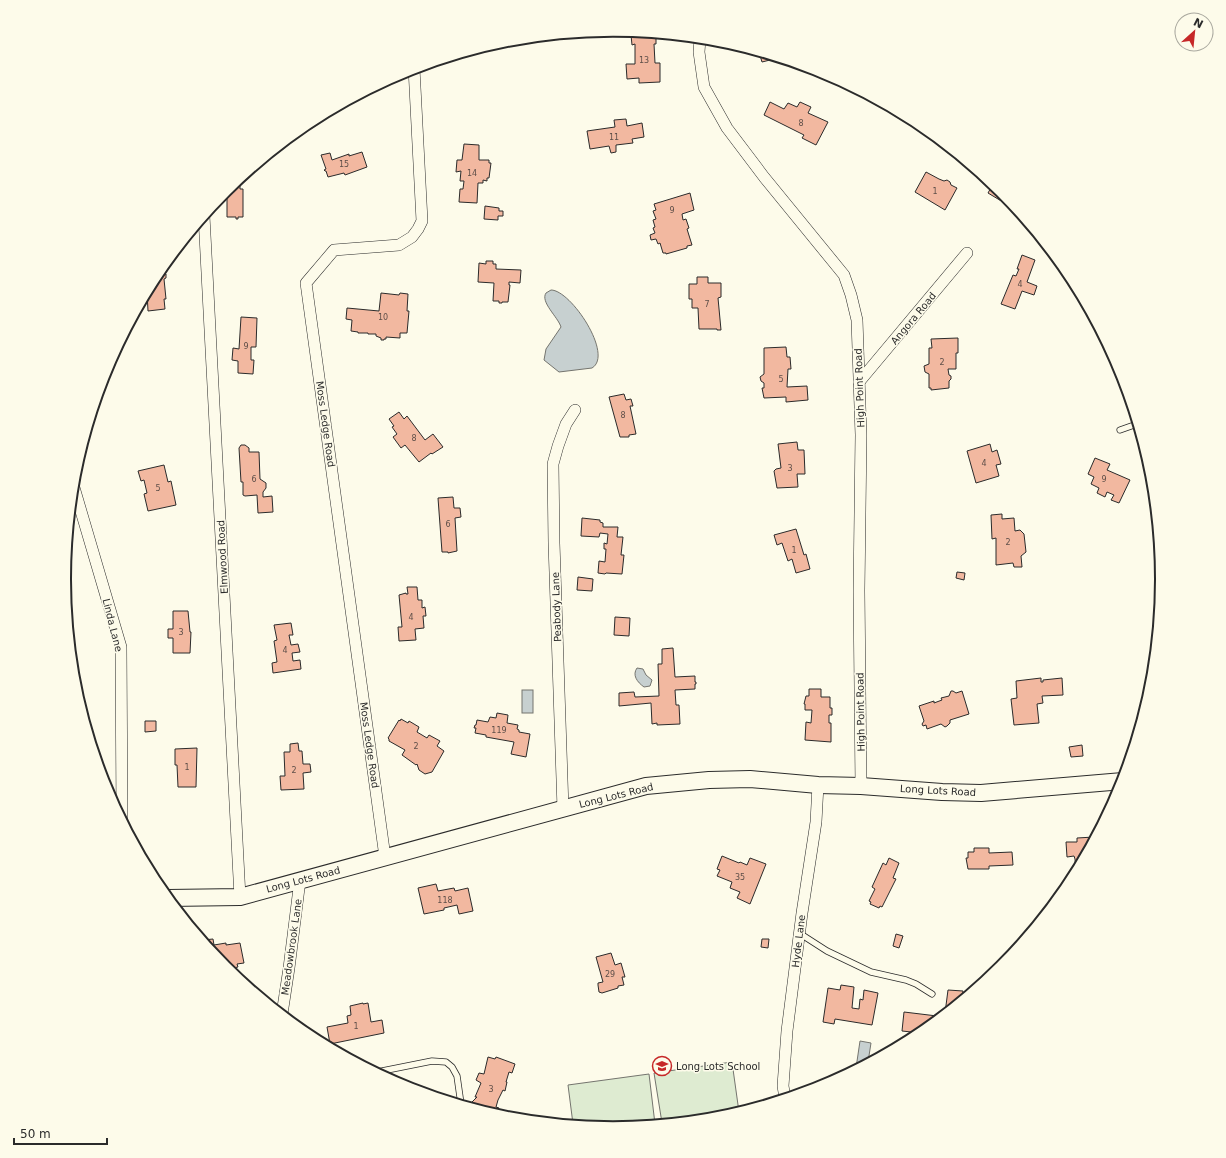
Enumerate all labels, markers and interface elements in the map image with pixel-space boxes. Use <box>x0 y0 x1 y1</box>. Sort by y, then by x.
north arrow <box>1174 12 1214 52</box>
text: N <box>1191 16 1205 31</box>
house number: 13 <box>639 56 649 65</box>
house number: 8 <box>798 119 804 128</box>
house number: 11 <box>609 133 619 142</box>
house number: 15 <box>339 160 349 169</box>
house number: 14 <box>467 169 477 178</box>
house number: 1 <box>932 187 938 196</box>
house number: 9 <box>669 206 675 215</box>
house number: 4 <box>1017 280 1023 289</box>
street label: Angora Road <box>889 290 938 346</box>
house number: 7 <box>704 300 710 309</box>
house number: 10 <box>378 313 388 322</box>
house number: 9 <box>243 342 249 351</box>
street label: High Point Road <box>853 348 866 428</box>
house number: 2 <box>939 358 945 367</box>
house number: 5 <box>778 375 784 384</box>
street label: Moss Ledge Road <box>314 380 337 468</box>
house number: 8 <box>620 411 626 420</box>
house number: 8 <box>411 434 417 443</box>
house number: 4 <box>981 459 987 468</box>
house number: 3 <box>787 464 793 473</box>
house number: 6 <box>251 475 257 484</box>
house number: 9 <box>1101 475 1107 484</box>
house number: 5 <box>155 484 161 493</box>
street label: Elmwood Road <box>215 520 230 594</box>
house number: 6 <box>445 520 451 529</box>
house number: 2 <box>1005 538 1011 547</box>
house number: 1 <box>791 546 797 555</box>
street label: Peabody Lane <box>550 572 563 642</box>
street label: Linda Lane <box>101 597 124 653</box>
house number: 4 <box>408 613 414 622</box>
house number: 3 <box>178 628 184 637</box>
house number: 4 <box>282 646 288 655</box>
street label: High Point Road <box>854 672 867 752</box>
street label: Moss Ledge Road <box>358 701 381 789</box>
house number: 119 <box>491 726 507 735</box>
house number: 2 <box>413 742 419 751</box>
house number: 1 <box>184 763 190 772</box>
house number: 2 <box>291 766 297 775</box>
street label: Long Lots Road <box>578 781 654 810</box>
street label: Long Lots Road <box>900 783 976 798</box>
street label: Long Lots Road <box>265 864 341 895</box>
house number: 35 <box>735 873 745 882</box>
house number: 118 <box>437 896 453 905</box>
street label: Meadowbrook Lane <box>279 898 304 996</box>
street label: Hyde Lane <box>790 914 807 968</box>
house number: 29 <box>605 970 615 979</box>
house number: 1 <box>353 1022 359 1031</box>
school or university icon: Long Lots School <box>651 1055 673 1077</box>
place label: Long Lots School <box>676 1061 760 1072</box>
house number: 3 <box>488 1085 494 1094</box>
scale bar <box>14 1120 107 1146</box>
text: 50 m <box>20 1127 51 1141</box>

